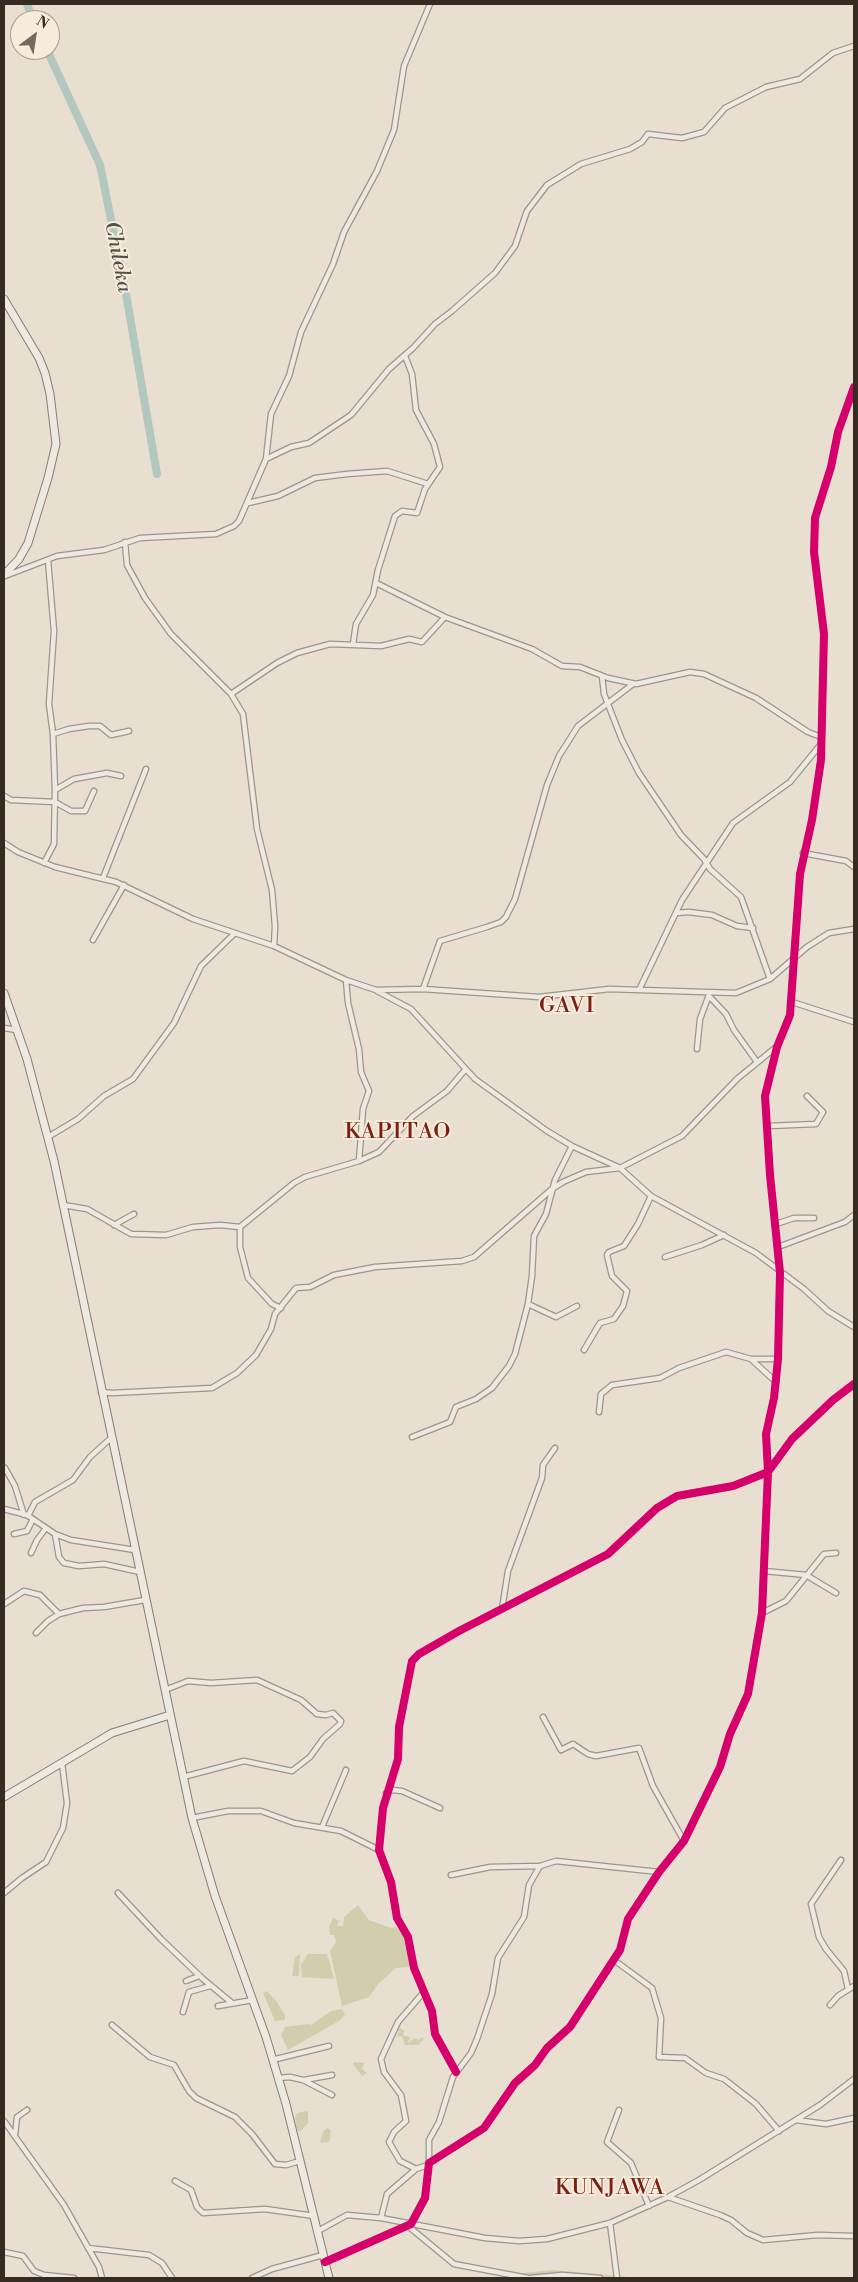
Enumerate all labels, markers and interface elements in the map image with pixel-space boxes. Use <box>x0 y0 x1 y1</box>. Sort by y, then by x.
north arrow <box>10 10 60 60</box>
text: N <box>33 12 52 34</box>
water label: Chileka <box>98 219 136 295</box>
district label: GAVI <box>538 994 596 1020</box>
district label: KAPITAO <box>344 1120 452 1146</box>
district label: KUNJAWA <box>554 2176 666 2202</box>

